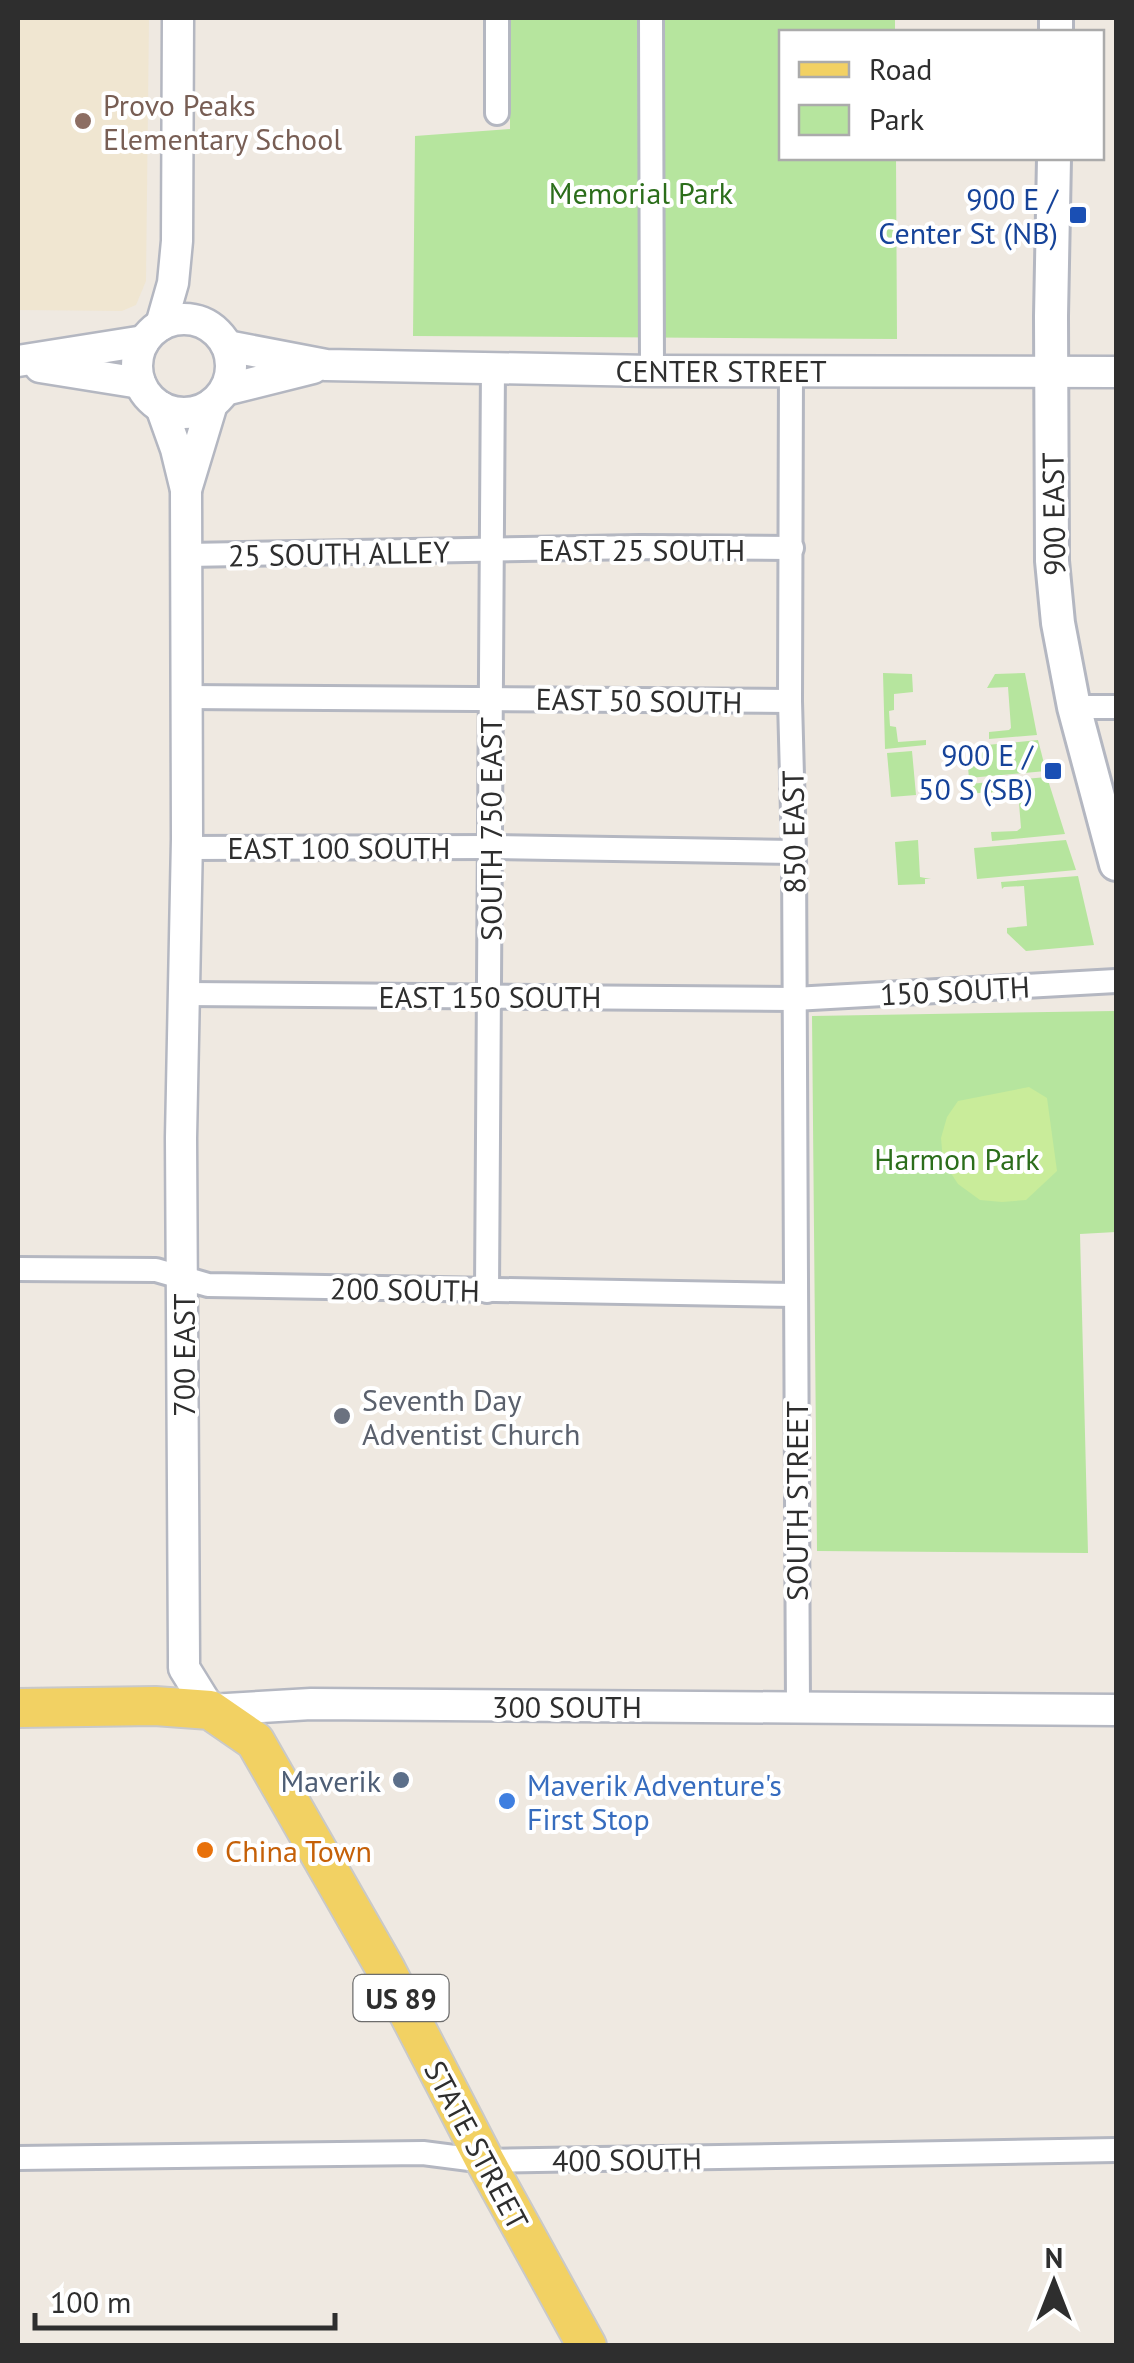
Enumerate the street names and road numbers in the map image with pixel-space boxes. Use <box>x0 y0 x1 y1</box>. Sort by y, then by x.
street label: CENTER STREET <box>615 351 827 390</box>
street label: 900 EAST <box>1032 452 1074 576</box>
street label: EAST 25 SOUTH <box>539 530 745 569</box>
street label: 25 SOUTH ALLEY <box>228 532 451 574</box>
street label: EAST 50 SOUTH <box>535 679 743 721</box>
street label: SOUTH 750 EAST <box>471 717 510 941</box>
street label: 850 EAST <box>772 770 814 894</box>
street label: EAST 100 SOUTH <box>228 828 450 867</box>
street label: 150 SOUTH <box>879 967 1031 1013</box>
street label: EAST 150 SOUTH <box>379 977 601 1016</box>
street label: 200 SOUTH <box>330 1268 480 1310</box>
street label: 700 EAST <box>164 1293 203 1417</box>
street label: SOUTH STREET <box>777 1401 816 1601</box>
street label: 300 SOUTH <box>492 1687 642 1726</box>
road number: US 89 <box>354 1975 448 2021</box>
street label: STATE STREET <box>416 2054 538 2237</box>
street label: 400 SOUTH <box>552 2138 702 2180</box>

